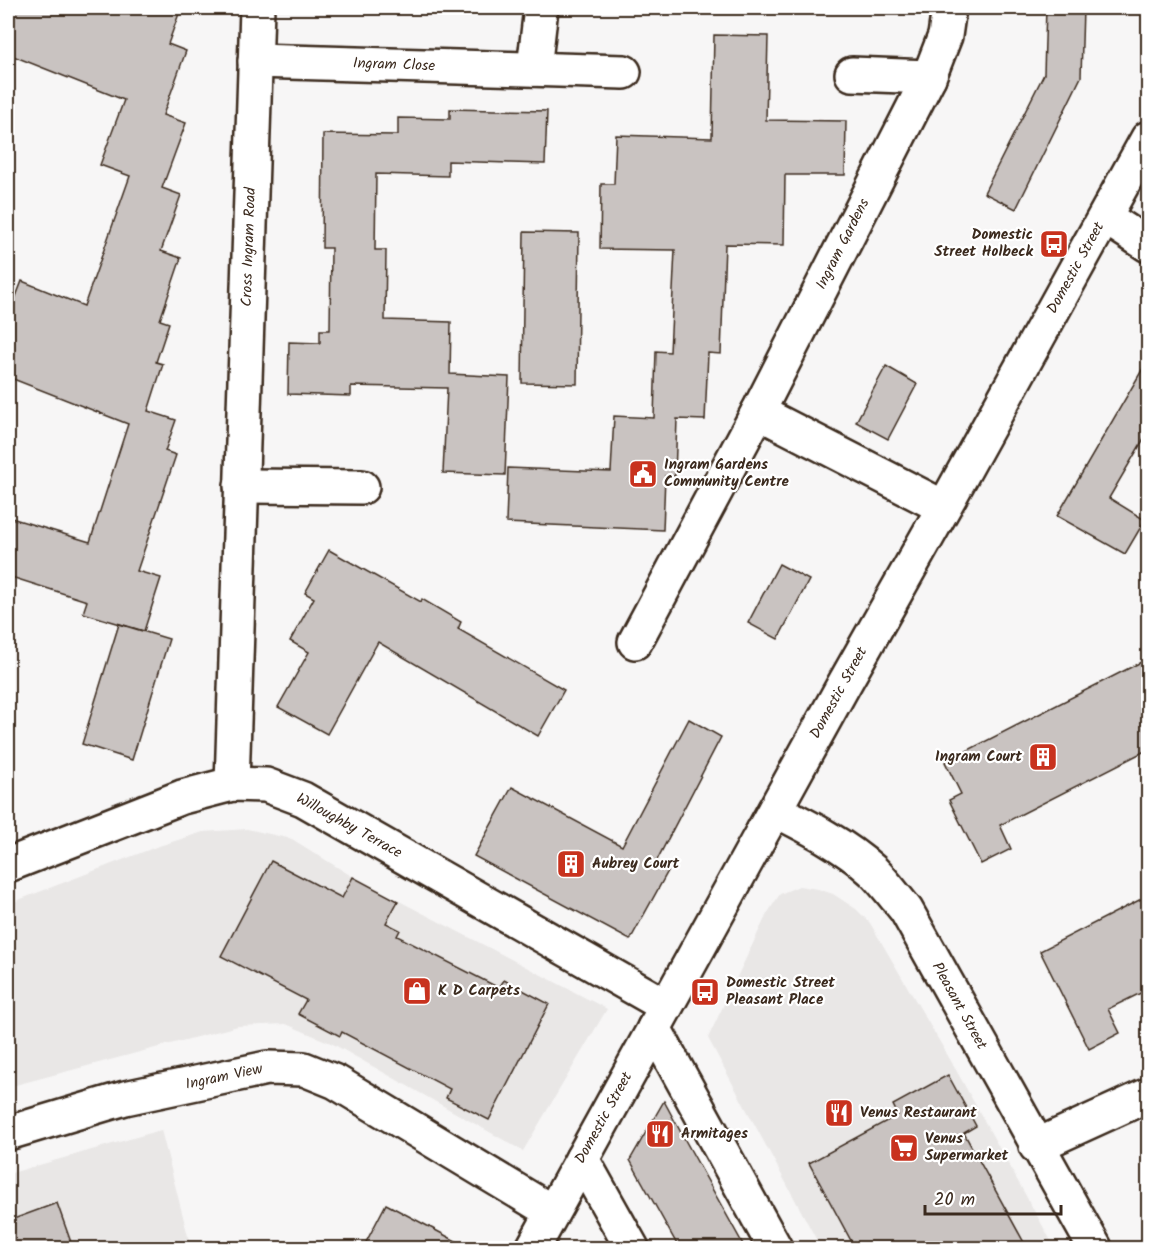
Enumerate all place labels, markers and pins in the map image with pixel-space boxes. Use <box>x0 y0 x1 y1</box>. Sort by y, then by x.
place label: Domestic Street Holbeck <box>934 223 1034 264</box>
bus stop icon: Domestic Street Holbeck <box>1038 228 1070 260</box>
place label: Ingram Gardens Community Centre <box>664 453 790 494</box>
public building icon: Ingram Gardens Community Centre <box>627 458 659 490</box>
building icon: Ingram Court <box>1027 741 1059 773</box>
place label: Ingram Court <box>935 745 1022 769</box>
building icon: Aubrey Court <box>555 848 587 880</box>
place label: Aubrey Court <box>592 852 679 876</box>
place label: Domestic Street Pleasant Place <box>726 971 835 1012</box>
shop icon: K D Carpets <box>401 975 433 1007</box>
bus stop icon: Domestic Street Pleasant Place <box>689 976 721 1008</box>
place label: K D Carpets <box>438 979 520 1003</box>
restaurant icon: Venus Restaurant <box>823 1097 855 1129</box>
place label: Venus Restaurant <box>860 1101 977 1125</box>
restaurant icon: Armitages <box>644 1118 676 1150</box>
place label: Armitages <box>681 1122 748 1146</box>
place label: Venus Supermarket <box>925 1127 1008 1168</box>
supermarket icon: Venus Supermarket <box>888 1132 920 1164</box>

